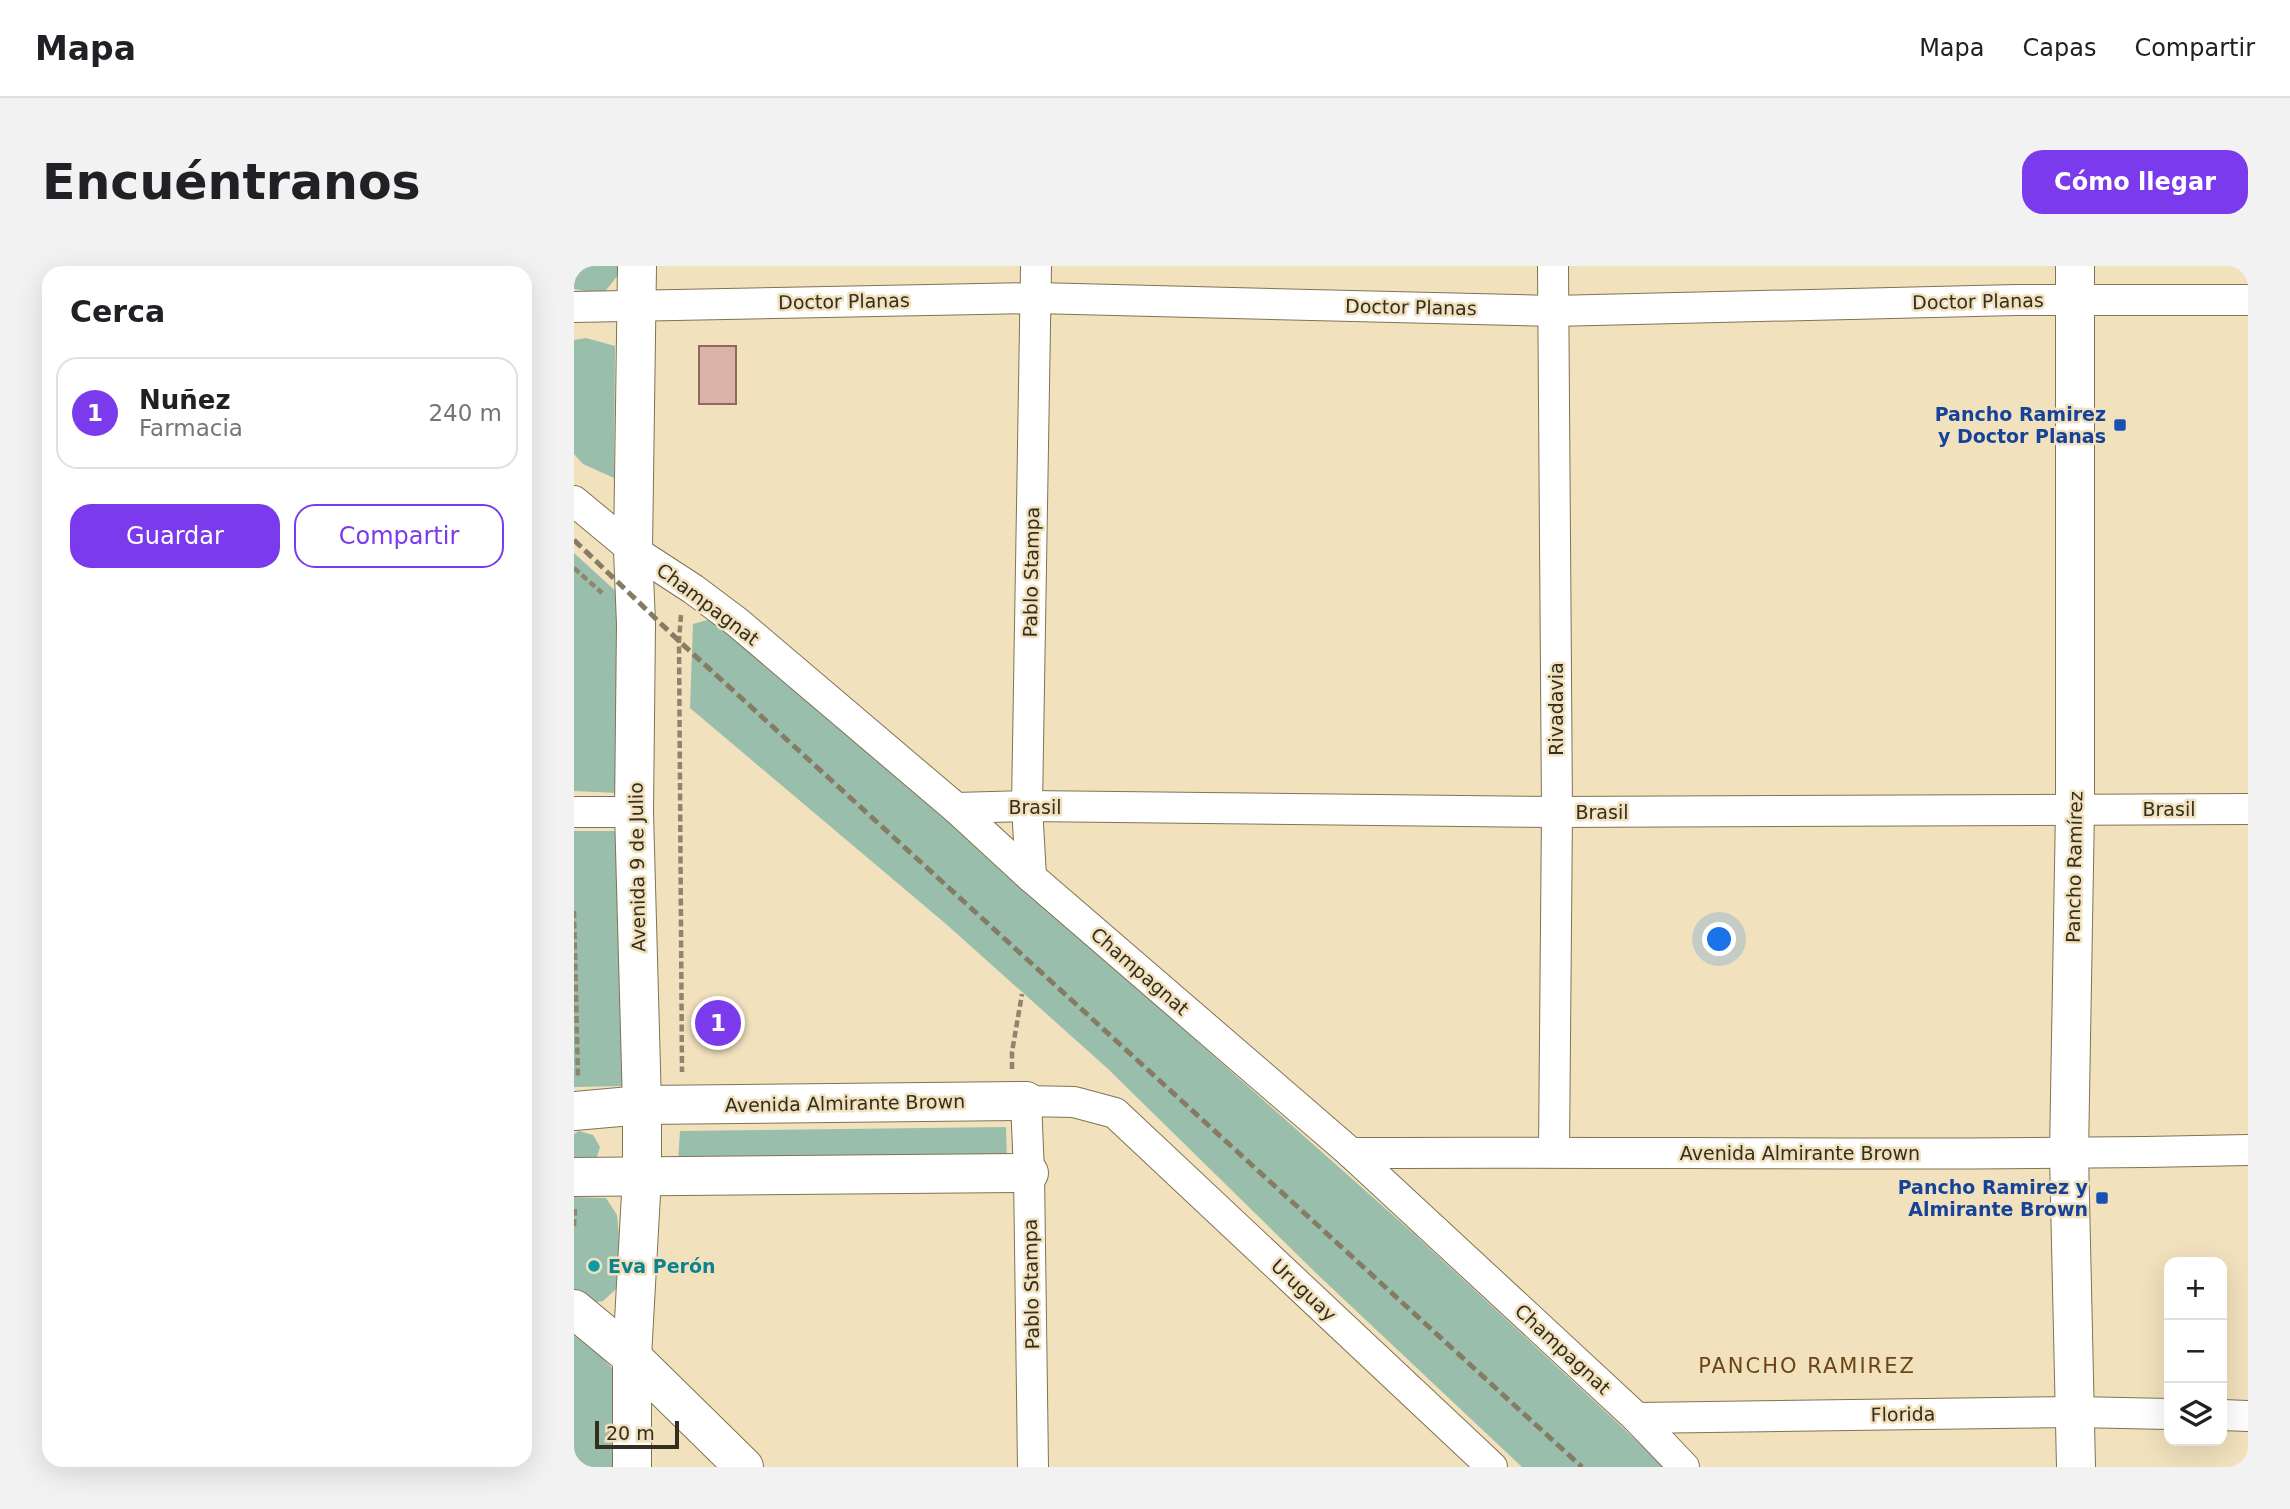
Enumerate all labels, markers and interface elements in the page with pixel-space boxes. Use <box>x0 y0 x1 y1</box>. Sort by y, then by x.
text: Mapa <box>35 29 136 68</box>
text: Mapa <box>1919 34 1985 62</box>
text: Capas <box>2023 34 2096 62</box>
text: Compartir <box>2134 34 2255 62</box>
button: Cómo llegar <box>2022 150 2248 214</box>
text: Encuéntranos <box>42 154 421 211</box>
street label: Doctor Planas <box>778 289 910 313</box>
street label: Doctor Planas <box>1912 289 2044 313</box>
text: Cerca <box>70 294 165 329</box>
street label: Doctor Planas <box>1345 295 1477 319</box>
text: Nuñez <box>139 385 231 415</box>
text: 1 <box>87 400 103 426</box>
text: 240 m <box>428 400 502 426</box>
place label: Pancho Ramirez y Doctor Planas <box>1935 403 2106 447</box>
text: Farmacia <box>139 415 243 441</box>
marker: Pancho Ramirez y Doctor Planas <box>2112 417 2128 433</box>
button: Guardar <box>70 504 280 568</box>
button: Compartir <box>294 504 504 568</box>
street label: Pablo Stampa <box>1019 507 1043 637</box>
street label: Champagnat <box>653 558 763 650</box>
street label: Rivadavia <box>1545 662 1567 756</box>
street label: Avenida 9 de Julio <box>625 782 649 952</box>
street label: Pancho Ramírez <box>2062 791 2086 943</box>
street label: Brasil <box>1009 796 1061 818</box>
street label: Brasil <box>2143 798 2195 820</box>
street label: Brasil <box>1576 801 1628 823</box>
your location <box>1702 922 1736 956</box>
street label: Champagnat <box>1087 923 1193 1019</box>
pin: 1 <box>695 997 741 1049</box>
street label: Avenida Almirante Brown <box>725 1090 965 1116</box>
street label: Avenida Almirante Brown <box>1680 1142 1920 1164</box>
place label: Pancho Ramirez y Almirante Brown <box>1898 1176 2089 1220</box>
marker: Pancho Ramirez y Almirante Brown <box>2094 1190 2110 1206</box>
street label: Pablo Stampa <box>1019 1219 1043 1349</box>
street label: Uruguay <box>1267 1254 1341 1326</box>
place label: Eva Perón <box>608 1255 716 1277</box>
map controls <box>2164 1257 2227 1446</box>
button: + <box>2164 1257 2227 1320</box>
marker: Eva Perón <box>586 1258 602 1274</box>
street label: Champagnat <box>1511 1299 1615 1399</box>
button: − <box>2164 1320 2227 1383</box>
district label: PANCHO RAMIREZ <box>1698 1354 1916 1378</box>
button: layers <box>2164 1383 2227 1446</box>
street label: Florida <box>1870 1402 1936 1426</box>
scale bar <box>595 1418 679 1450</box>
text: 20 m <box>606 1422 655 1444</box>

